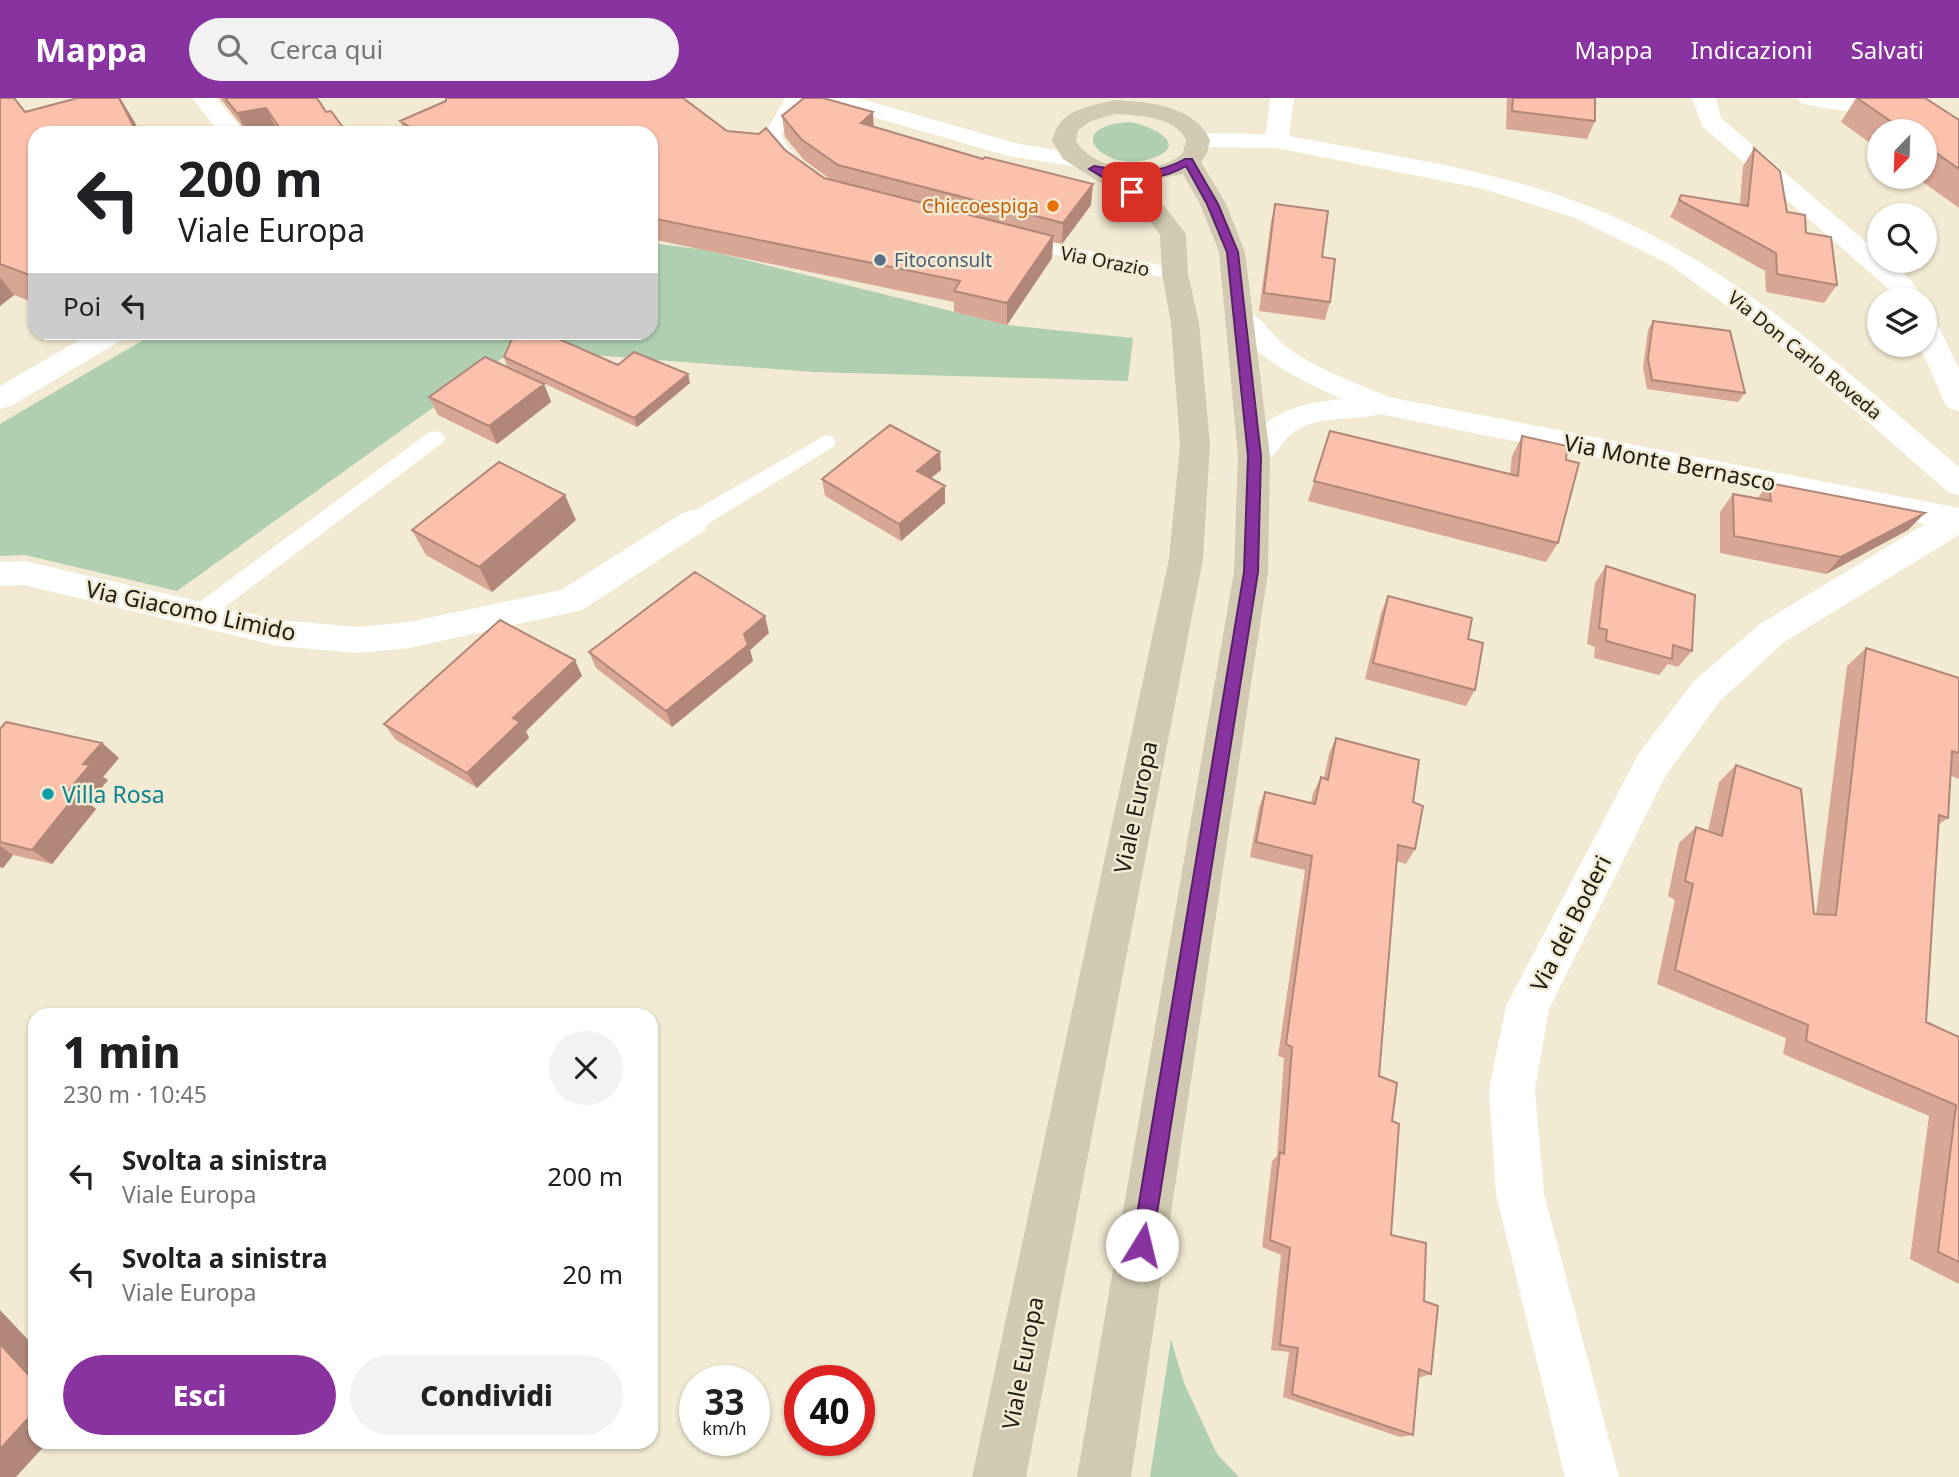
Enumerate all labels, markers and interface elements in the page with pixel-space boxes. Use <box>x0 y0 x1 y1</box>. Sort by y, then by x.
search box <box>189 18 679 81</box>
text: Mappa <box>35 27 147 72</box>
icon: search <box>213 30 251 68</box>
text: Cerca qui <box>269 31 383 67</box>
text: Mappa <box>1575 33 1653 66</box>
text: Indicazioni <box>1691 33 1813 66</box>
text: Salvati <box>1851 33 1924 66</box>
north arrow <box>1867 119 1937 189</box>
map controls <box>1867 119 1937 357</box>
text: 200 m <box>178 145 323 211</box>
icon: left <box>63 154 154 245</box>
pin <box>1102 162 1162 222</box>
icon: arrive <box>1113 173 1151 211</box>
place label: Chiccoespiga <box>922 193 1039 219</box>
marker: Chiccoespiga <box>1045 198 1061 214</box>
button: search <box>1867 203 1937 273</box>
text: Viale Europa <box>178 208 365 251</box>
street label: Via Orazio <box>1058 240 1152 282</box>
place label: Fitoconsult <box>894 247 992 273</box>
marker: Fitoconsult <box>872 252 888 268</box>
street label: Via Don Carlo Roveda <box>1722 285 1888 425</box>
icon: left <box>115 287 153 325</box>
button: layers <box>1867 287 1937 357</box>
text: Poi <box>63 288 101 324</box>
street label: Via Monte Bernasco <box>1561 426 1779 498</box>
street label: Via Giacomo Limido <box>83 572 299 648</box>
street label: Viale Europa <box>1105 738 1165 876</box>
place label: Villa Rosa <box>62 778 165 810</box>
marker: Villa Rosa <box>40 786 56 802</box>
street label: Via dei Boderi <box>1522 849 1618 997</box>
text: 1 min <box>63 1023 180 1080</box>
button: close <box>549 1031 623 1105</box>
text: 230 m · 10:45 <box>63 1078 207 1110</box>
text: Svolta a sinistra <box>122 1142 328 1178</box>
icon: left <box>63 1157 101 1195</box>
text: 200 m <box>547 1158 623 1194</box>
text: Viale Europa <box>122 1178 257 1210</box>
position arrow <box>1105 1208 1179 1282</box>
text: Svolta a sinistra <box>122 1240 328 1276</box>
icon: left <box>63 1255 101 1293</box>
text: 20 m <box>562 1256 623 1292</box>
text: Viale Europa <box>122 1276 257 1308</box>
street label: Viale Europa <box>993 1294 1051 1432</box>
button: Esci <box>63 1355 336 1435</box>
button: Condividi <box>350 1355 623 1435</box>
speed limit sign: 40 <box>784 1365 875 1456</box>
text: 33 <box>704 1378 745 1425</box>
text: km/h <box>702 1416 747 1440</box>

